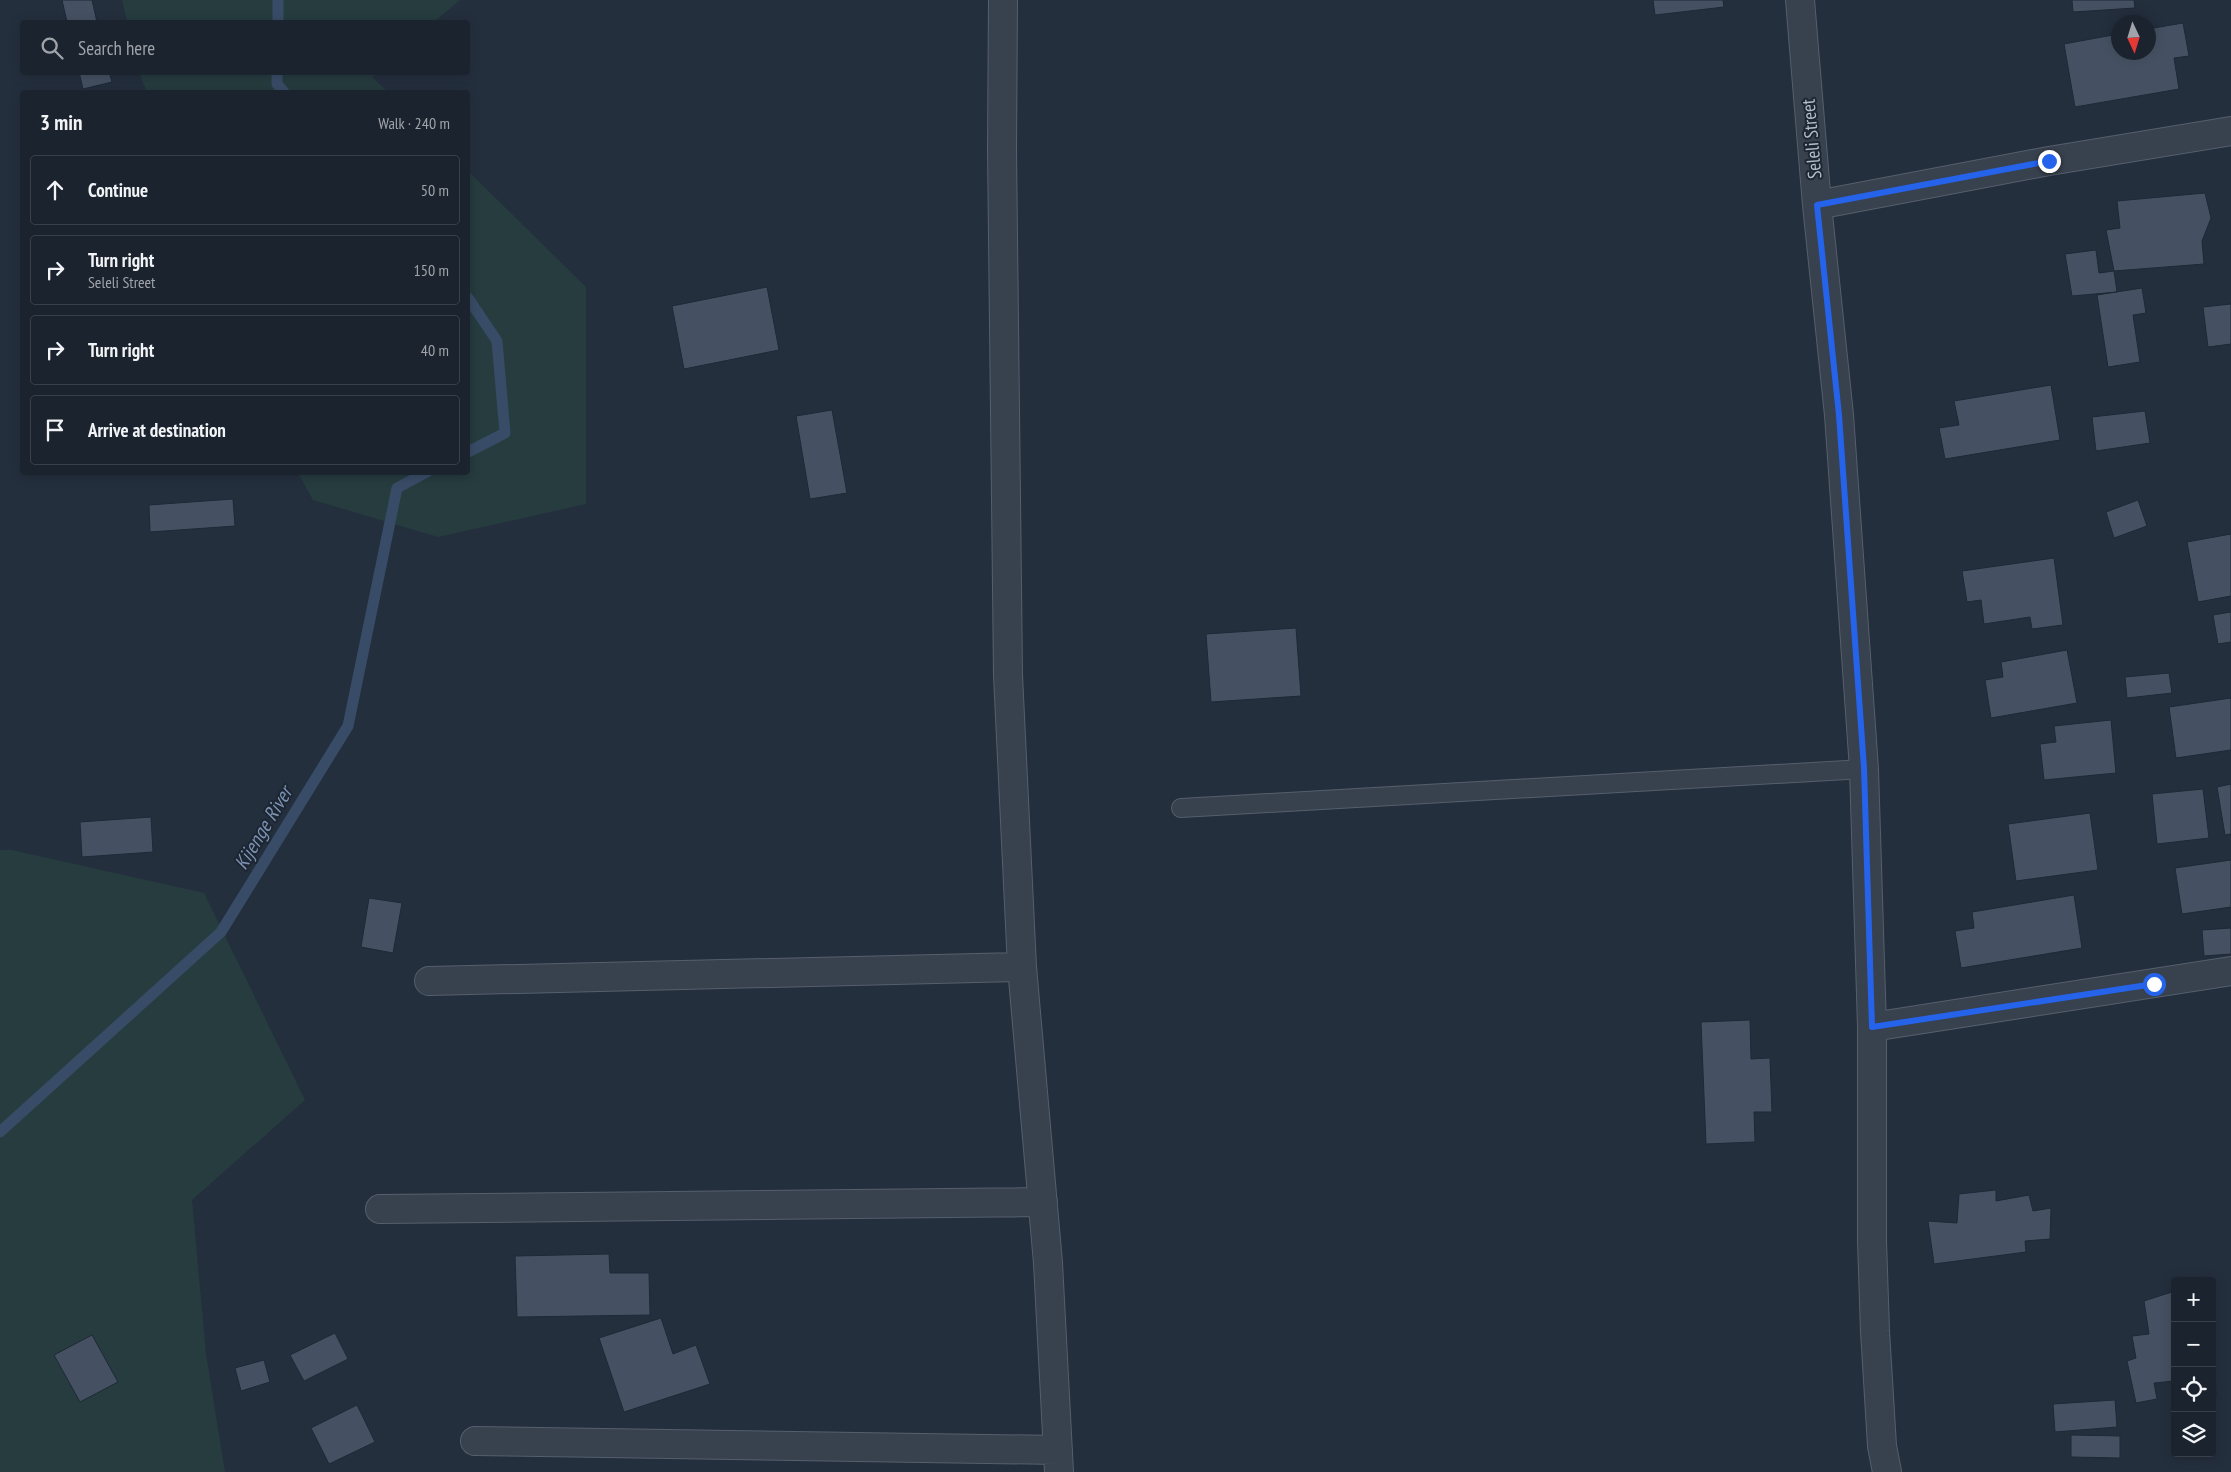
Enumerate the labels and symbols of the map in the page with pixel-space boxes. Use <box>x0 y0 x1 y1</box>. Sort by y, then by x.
north arrow <box>2111 15 2156 60</box>
street label: Seleli Street <box>1795 97 1826 180</box>
route end <box>2038 150 2061 173</box>
water label: Kijenge River <box>228 780 299 874</box>
route start <box>2143 973 2166 996</box>

